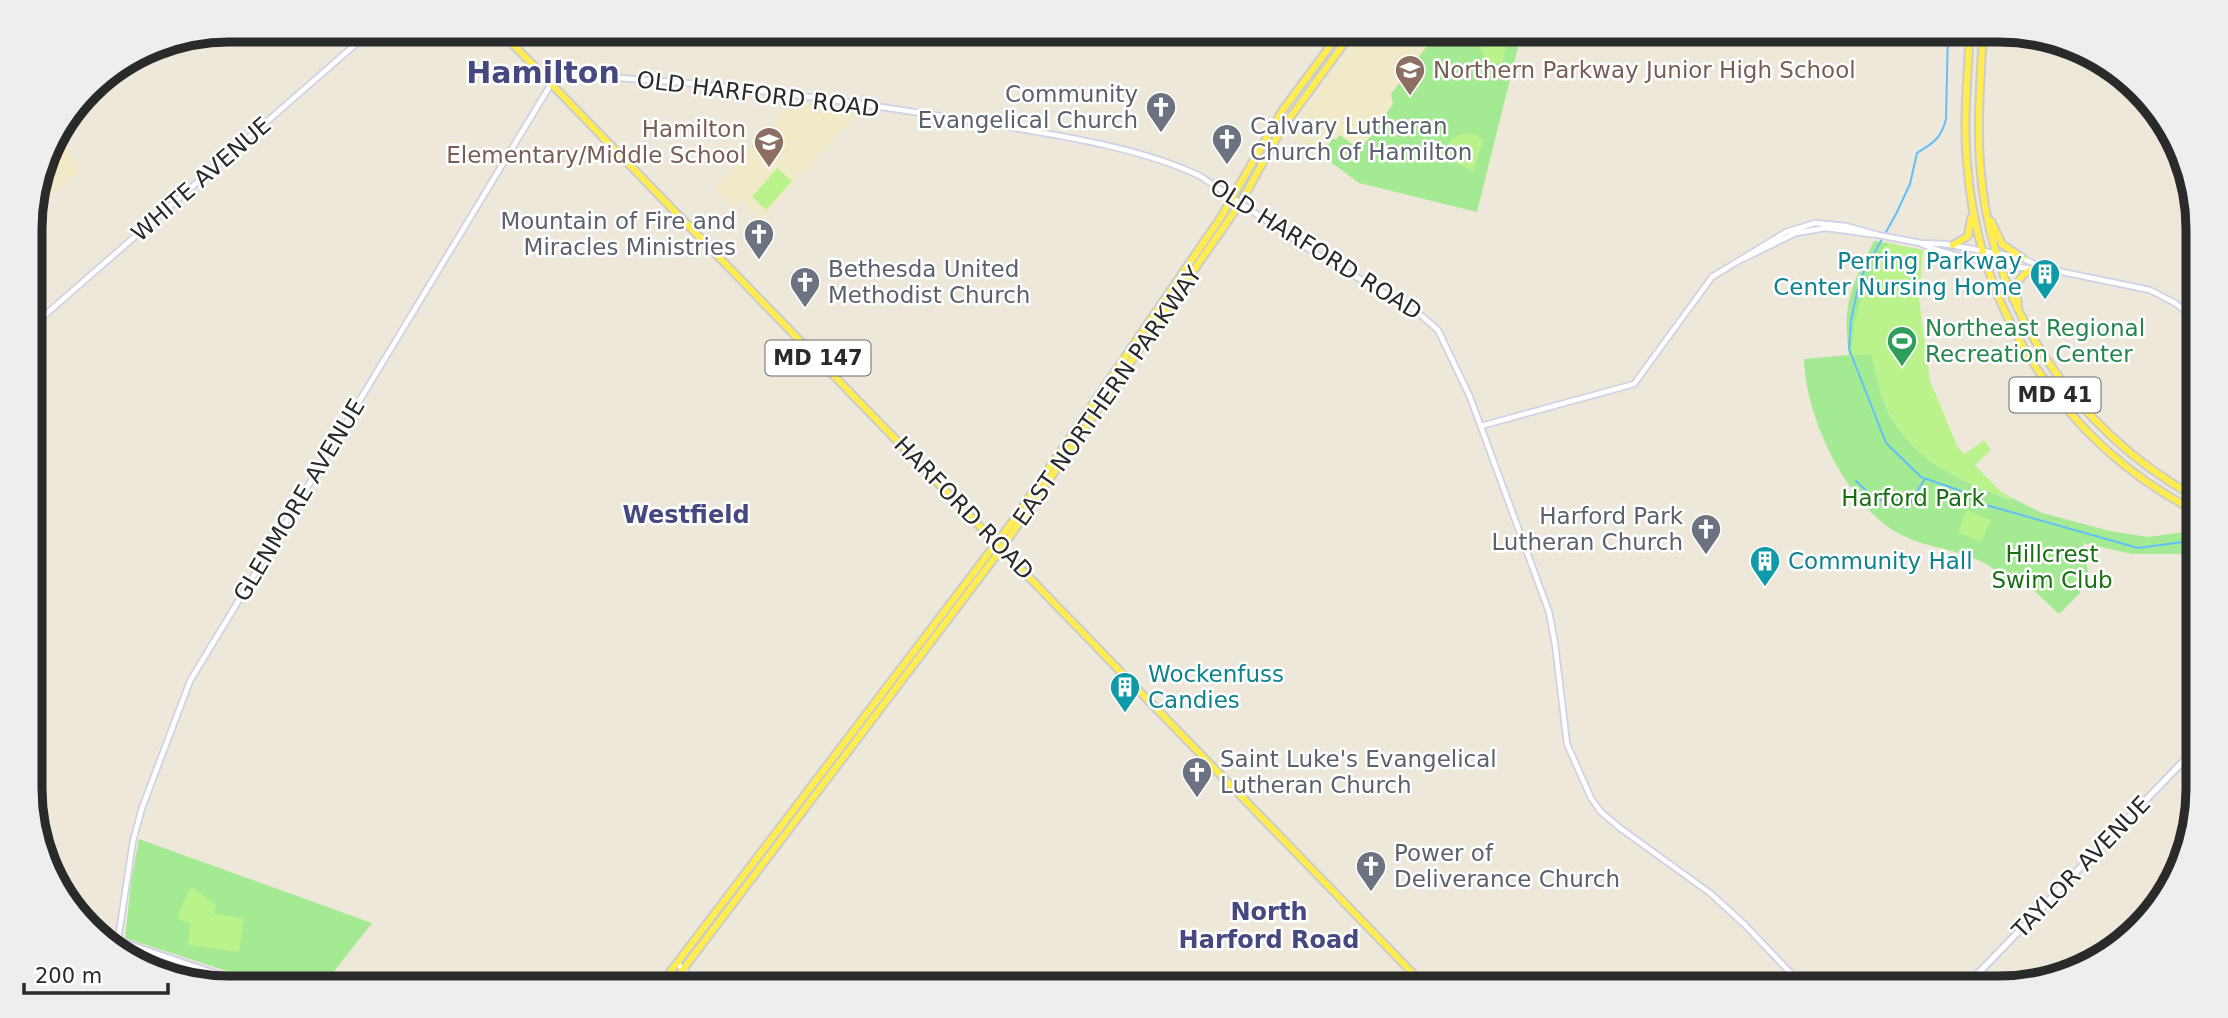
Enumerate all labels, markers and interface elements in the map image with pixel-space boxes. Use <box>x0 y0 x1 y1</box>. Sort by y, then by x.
school or university icon: Northern Parkway Junior High School <box>1393 53 1427 97</box>
district label: Hamilton <box>466 55 620 90</box>
place label: Northern Parkway Junior High School <box>1433 57 1856 83</box>
street label: OLD HARFORD ROAD <box>635 66 881 122</box>
place label: Community Evangelical Church <box>918 81 1138 133</box>
church icon: Community Evangelical Church <box>1144 90 1178 134</box>
street label: WHITE AVENUE <box>126 112 276 246</box>
place label: Calvary Lutheran Church of Hamilton <box>1250 113 1472 165</box>
place label: Hamilton Elementary/Middle School <box>446 116 746 168</box>
church icon: Calvary Lutheran Church of Hamilton <box>1210 122 1244 166</box>
school or university icon: Hamilton Elementary/Middle School <box>752 125 786 169</box>
street label: OLD HARFORD ROAD <box>1205 173 1427 325</box>
place label: Mountain of Fire and Miracles Ministries <box>500 208 736 260</box>
church icon: Mountain of Fire and Miracles Ministries <box>742 217 776 261</box>
place label: Perring Parkway Center Nursing Home <box>1773 248 2022 300</box>
place label: Bethesda United Methodist Church <box>828 256 1030 308</box>
building icon: Perring Parkway Center Nursing Home <box>2028 257 2062 301</box>
street label: EAST NORTHERN PARKWAY <box>1007 261 1207 530</box>
church icon: Bethesda United Methodist Church <box>788 265 822 309</box>
place label: Northeast Regional Recreation Center <box>1925 315 2145 367</box>
sports icon: Northeast Regional Recreation Center <box>1885 324 1919 368</box>
road number: MD 147 <box>766 340 870 376</box>
road number: MD 41 <box>2010 378 2100 412</box>
street label: GLENMORE AVENUE <box>228 394 370 606</box>
street label: HARFORD ROAD <box>889 431 1039 585</box>
park label: Harford Park <box>1841 485 1986 511</box>
district label: Westfield <box>622 501 750 529</box>
place label: Harford Park Lutheran Church <box>1491 503 1684 555</box>
church icon: Harford Park Lutheran Church <box>1689 512 1723 556</box>
park label: Hillcrest Swim Club <box>1991 541 2113 593</box>
building icon: Community Hall <box>1748 544 1782 588</box>
place label: Community Hall <box>1788 548 1973 574</box>
place label: Wockenfuss Candies <box>1148 661 1284 713</box>
building icon: Wockenfuss Candies <box>1108 670 1142 714</box>
place label: Saint Luke's Evangelical Lutheran Church <box>1220 746 1497 798</box>
church icon: Saint Luke's Evangelical Lutheran Church <box>1180 755 1214 799</box>
street label: TAYLOR AVENUE <box>2006 791 2155 944</box>
place label: Power of Deliverance Church <box>1394 840 1620 892</box>
church icon: Power of Deliverance Church <box>1354 849 1388 893</box>
district label: North Harford Road <box>1179 898 1359 954</box>
scale bar <box>24 951 168 995</box>
text: 200 m <box>35 964 102 988</box>

